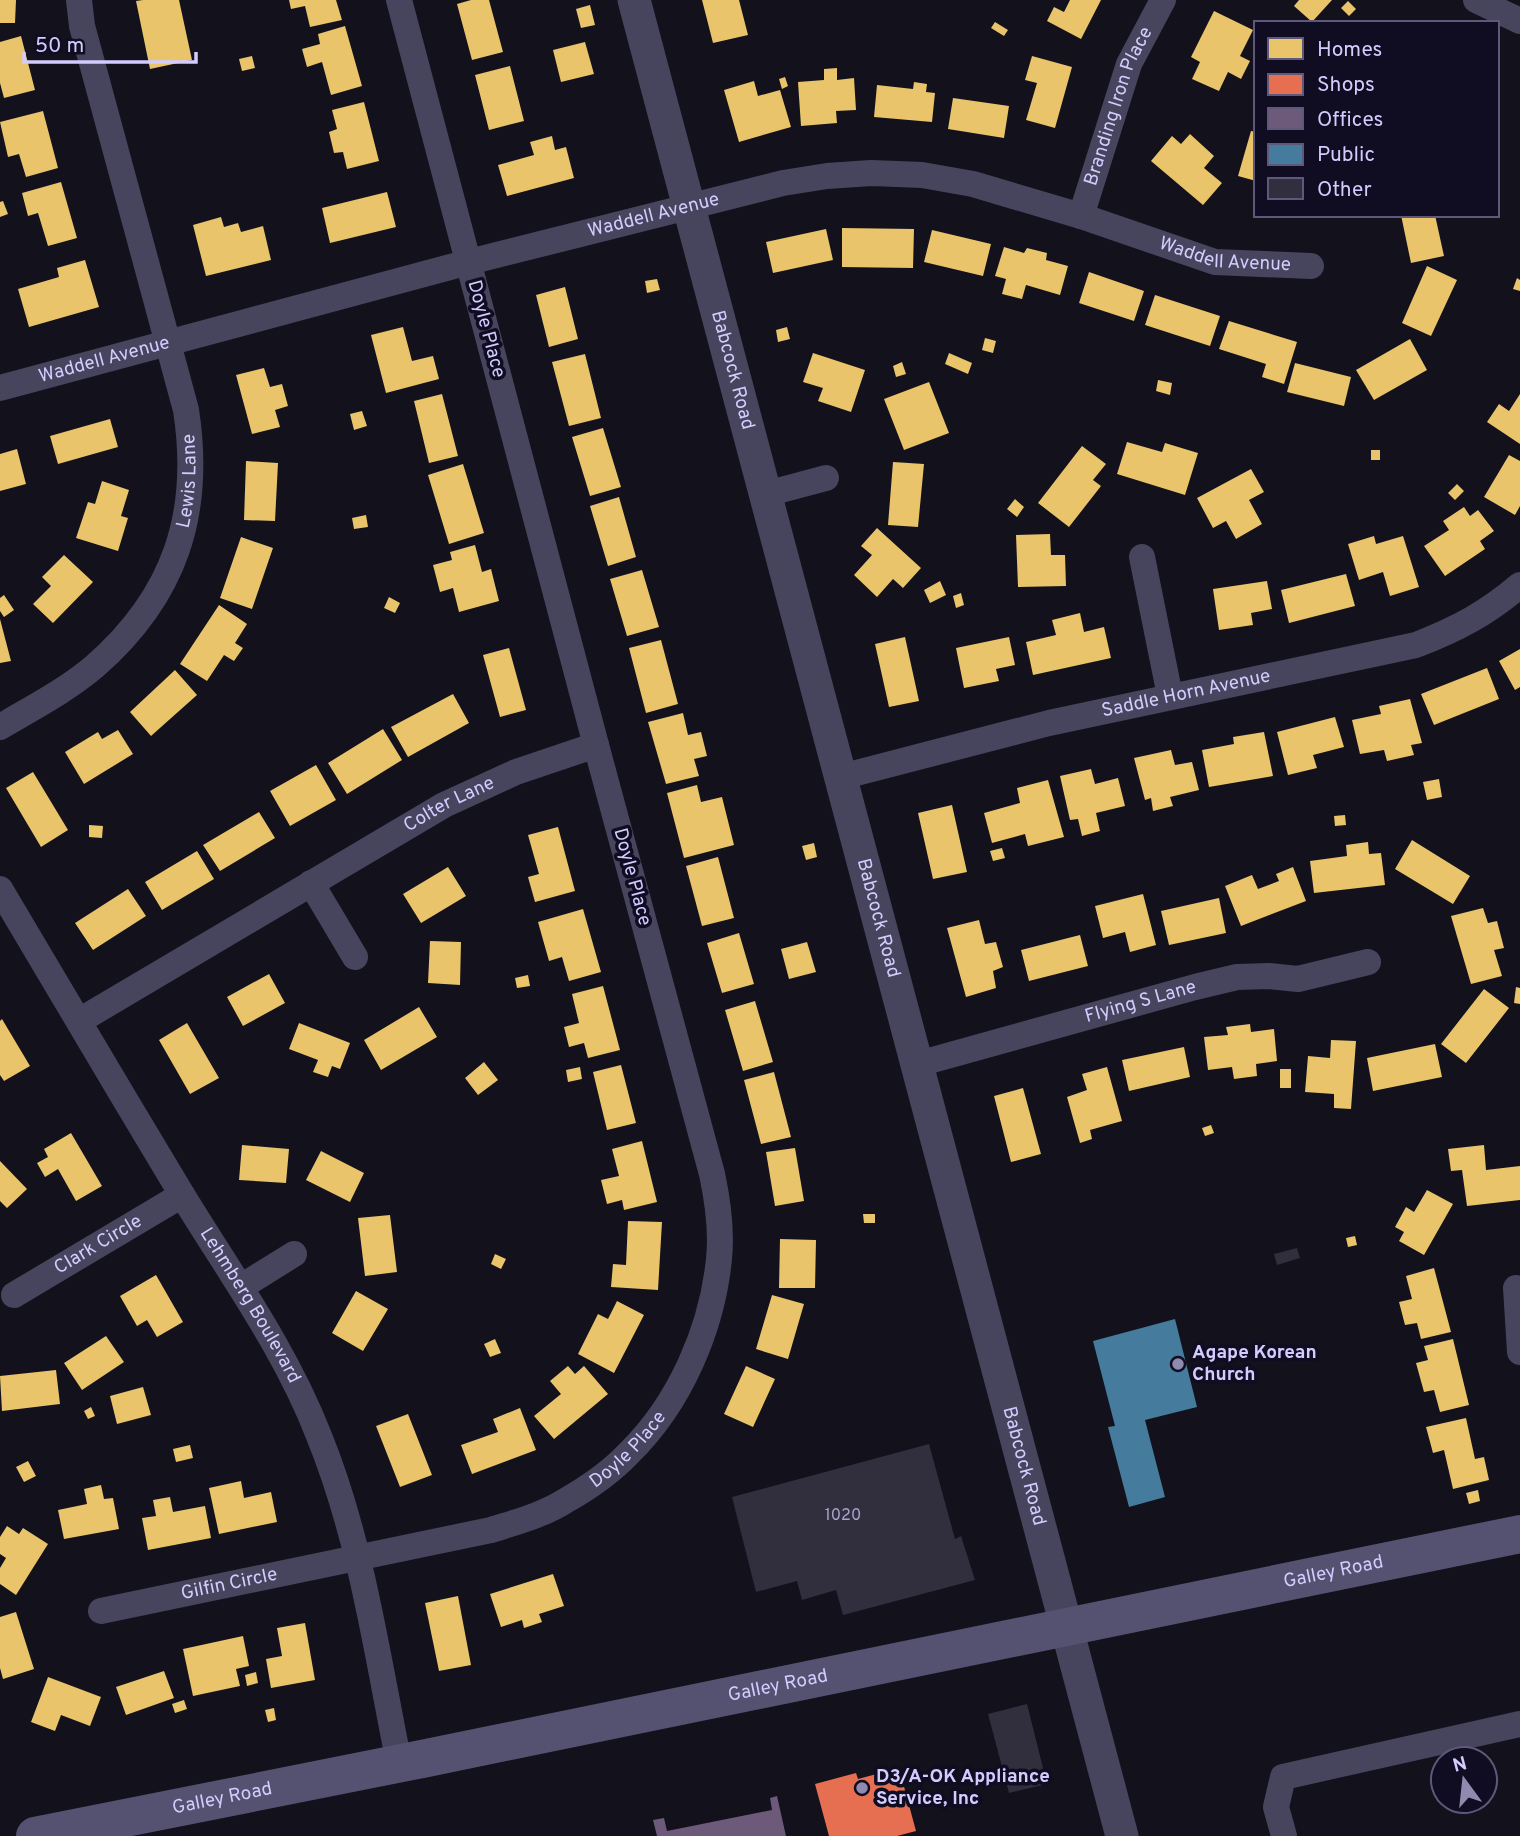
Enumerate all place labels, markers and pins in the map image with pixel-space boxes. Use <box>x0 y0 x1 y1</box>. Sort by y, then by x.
place label: Agape Korean Church <box>1192 1341 1317 1387</box>
marker: Agape Korean Church <box>1170 1356 1186 1372</box>
place label: D3/A-OK Appliance Service, Inc <box>876 1765 1050 1811</box>
marker: D3/A-OK Appliance Service, Inc <box>854 1780 870 1796</box>

